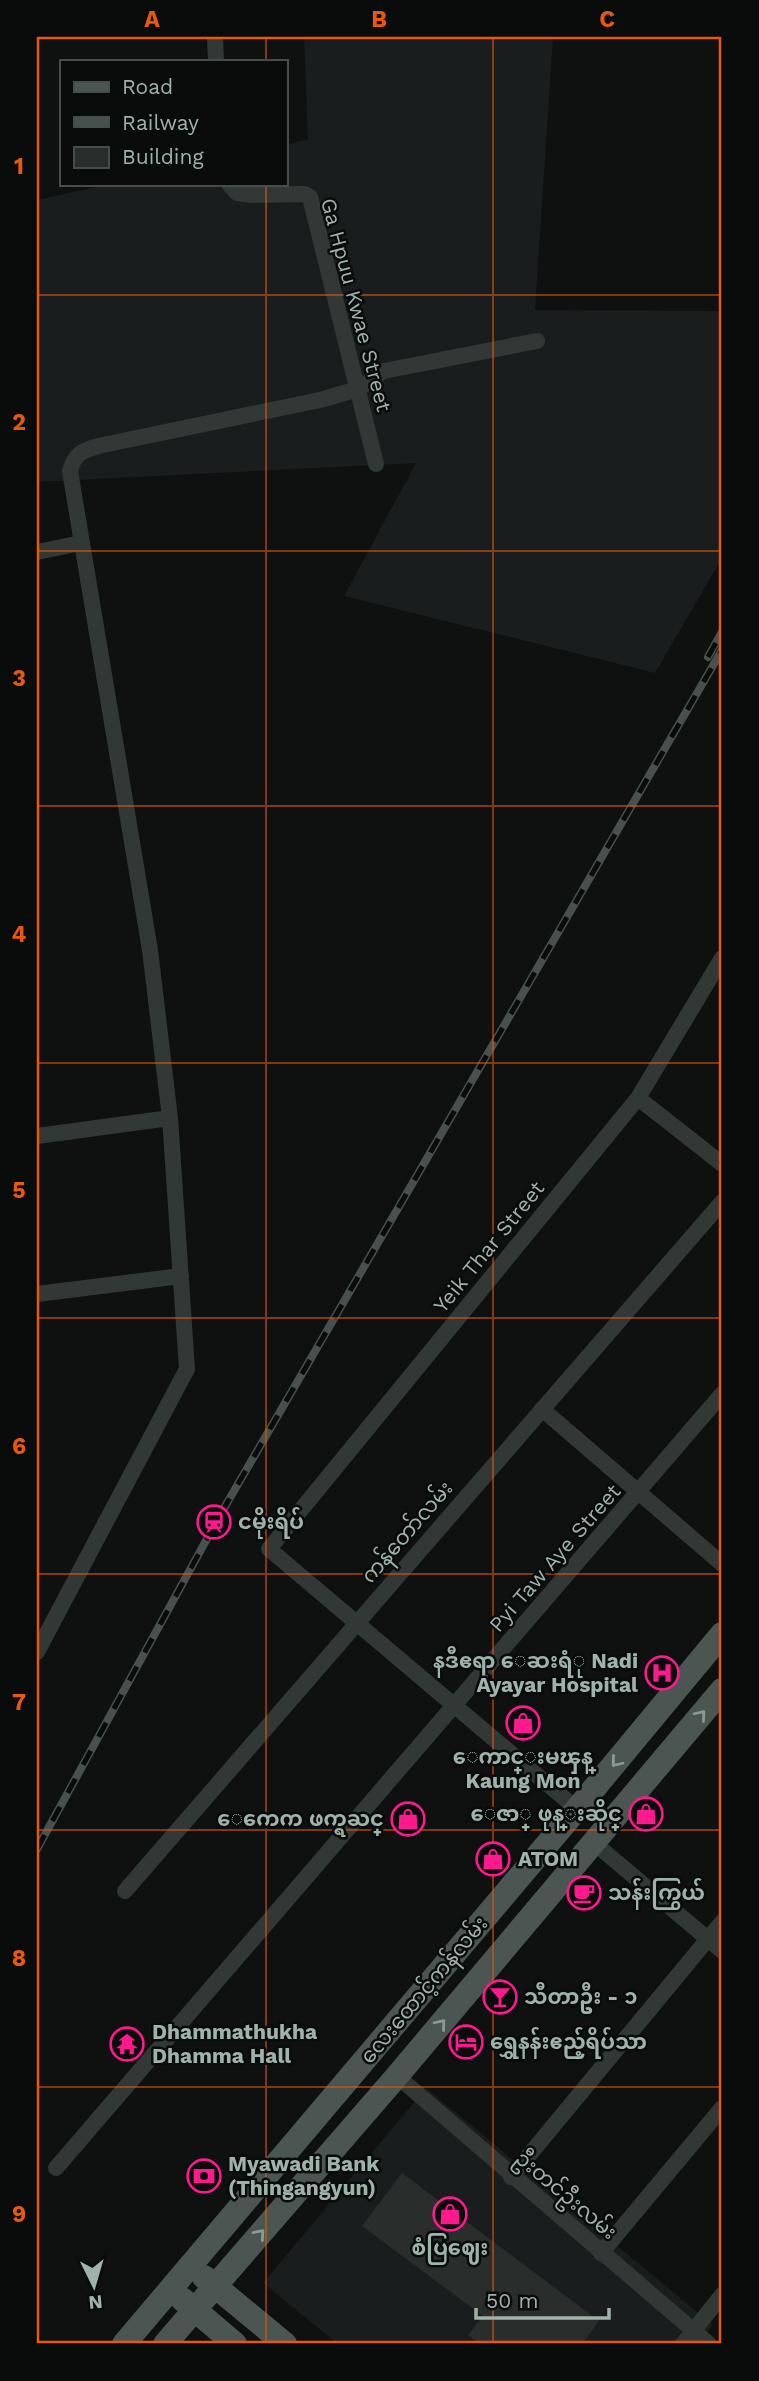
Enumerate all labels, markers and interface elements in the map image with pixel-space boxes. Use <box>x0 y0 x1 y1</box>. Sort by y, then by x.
text: A <box>144 6 160 33</box>
text: B <box>371 6 387 33</box>
text: C <box>599 6 615 33</box>
legend <box>60 60 287 186</box>
text: Road <box>122 74 173 99</box>
text: Railway <box>122 110 199 135</box>
text: Building <box>122 144 204 169</box>
text: 1 <box>14 153 24 180</box>
street label: Ga Hpuu Kwae Street <box>316 195 397 415</box>
text: 2 <box>12 409 26 436</box>
text: 3 <box>12 665 26 692</box>
text: 4 <box>12 921 27 948</box>
street label: Yeik Thar Street <box>428 1176 549 1317</box>
text: 5 <box>12 1177 26 1204</box>
text: 6 <box>12 1433 26 1460</box>
street label: ကန်တော်လမ်း <box>353 1474 461 1591</box>
street label: Pyi Taw Aye Street <box>484 1479 626 1637</box>
station icon: ငမိုးရိပ် <box>195 1503 233 1541</box>
place label: ငမိုးရိပ် <box>238 1506 304 1539</box>
place label: နဒီဧရာ ေဆးရံု Nadi Ayayar Hospital <box>433 1646 638 1697</box>
hospital icon: နဒီဧရာ ေဆးရံု Nadi Ayayar Hospital <box>643 1654 681 1692</box>
text: 7 <box>12 1689 26 1716</box>
shop icon: ေကာင္းမၾန္ Kaung Mon <box>504 1704 542 1742</box>
one-way arrow <box>693 1711 705 1724</box>
place label: ေကာင္းမၾန္ Kaung Mon <box>453 1744 597 1793</box>
one-way arrow <box>612 1754 624 1767</box>
shop icon: ေဇာ္ ဖုန္းဆိုင္ <box>627 1795 665 1833</box>
place label: ေဇာ္ ဖုန္းဆိုင္ <box>470 1798 622 1831</box>
shop icon: ေကေက ဖက္ရႀင္ <box>389 1800 427 1838</box>
place label: ေကေက ဖက္ရႀင္ <box>217 1806 384 1837</box>
shop icon: ATOM <box>474 1840 512 1878</box>
place label: ATOM <box>518 1846 578 1871</box>
cafe icon: သန်းကြွယ် <box>565 1874 603 1912</box>
place label: သန်းကြွယ် <box>608 1877 705 1910</box>
street label: လေးထောင့်ကန်လမ်း <box>352 1909 496 2072</box>
text: 8 <box>12 1945 26 1972</box>
bar icon: သီတာဦး - ၁ <box>481 1978 519 2016</box>
place label: သီတာဦး - ၁ <box>524 1982 637 2014</box>
place label: Dhammathukha Dhamma Hall <box>152 2019 318 2068</box>
one-way arrow <box>433 2019 445 2032</box>
hotel icon: ရွှေနန်းဧည့်ရိပ်သာ <box>447 2023 485 2061</box>
temple icon: Dhammathukha Dhamma Hall <box>108 2025 146 2063</box>
place label: ရွှေနန်းဧည့်ရိပ်သာ <box>490 2026 647 2059</box>
street label: ဦးတင်ဦးလမ်း <box>507 2143 624 2248</box>
place label: Myawadi Bank (Thingangyun) <box>228 2151 380 2200</box>
bank icon: Myawadi Bank (Thingangyun) <box>185 2157 223 2195</box>
shop icon: စံပြဈေး <box>431 2195 469 2233</box>
text: 9 <box>12 2201 26 2228</box>
one-way arrow <box>252 2229 264 2242</box>
place label: စံပြဈေး <box>412 2233 488 2265</box>
north arrow <box>60 2252 130 2322</box>
scale bar <box>476 2276 608 2320</box>
text: 50 m <box>486 2288 538 2313</box>
text: N <box>87 2290 103 2315</box>

